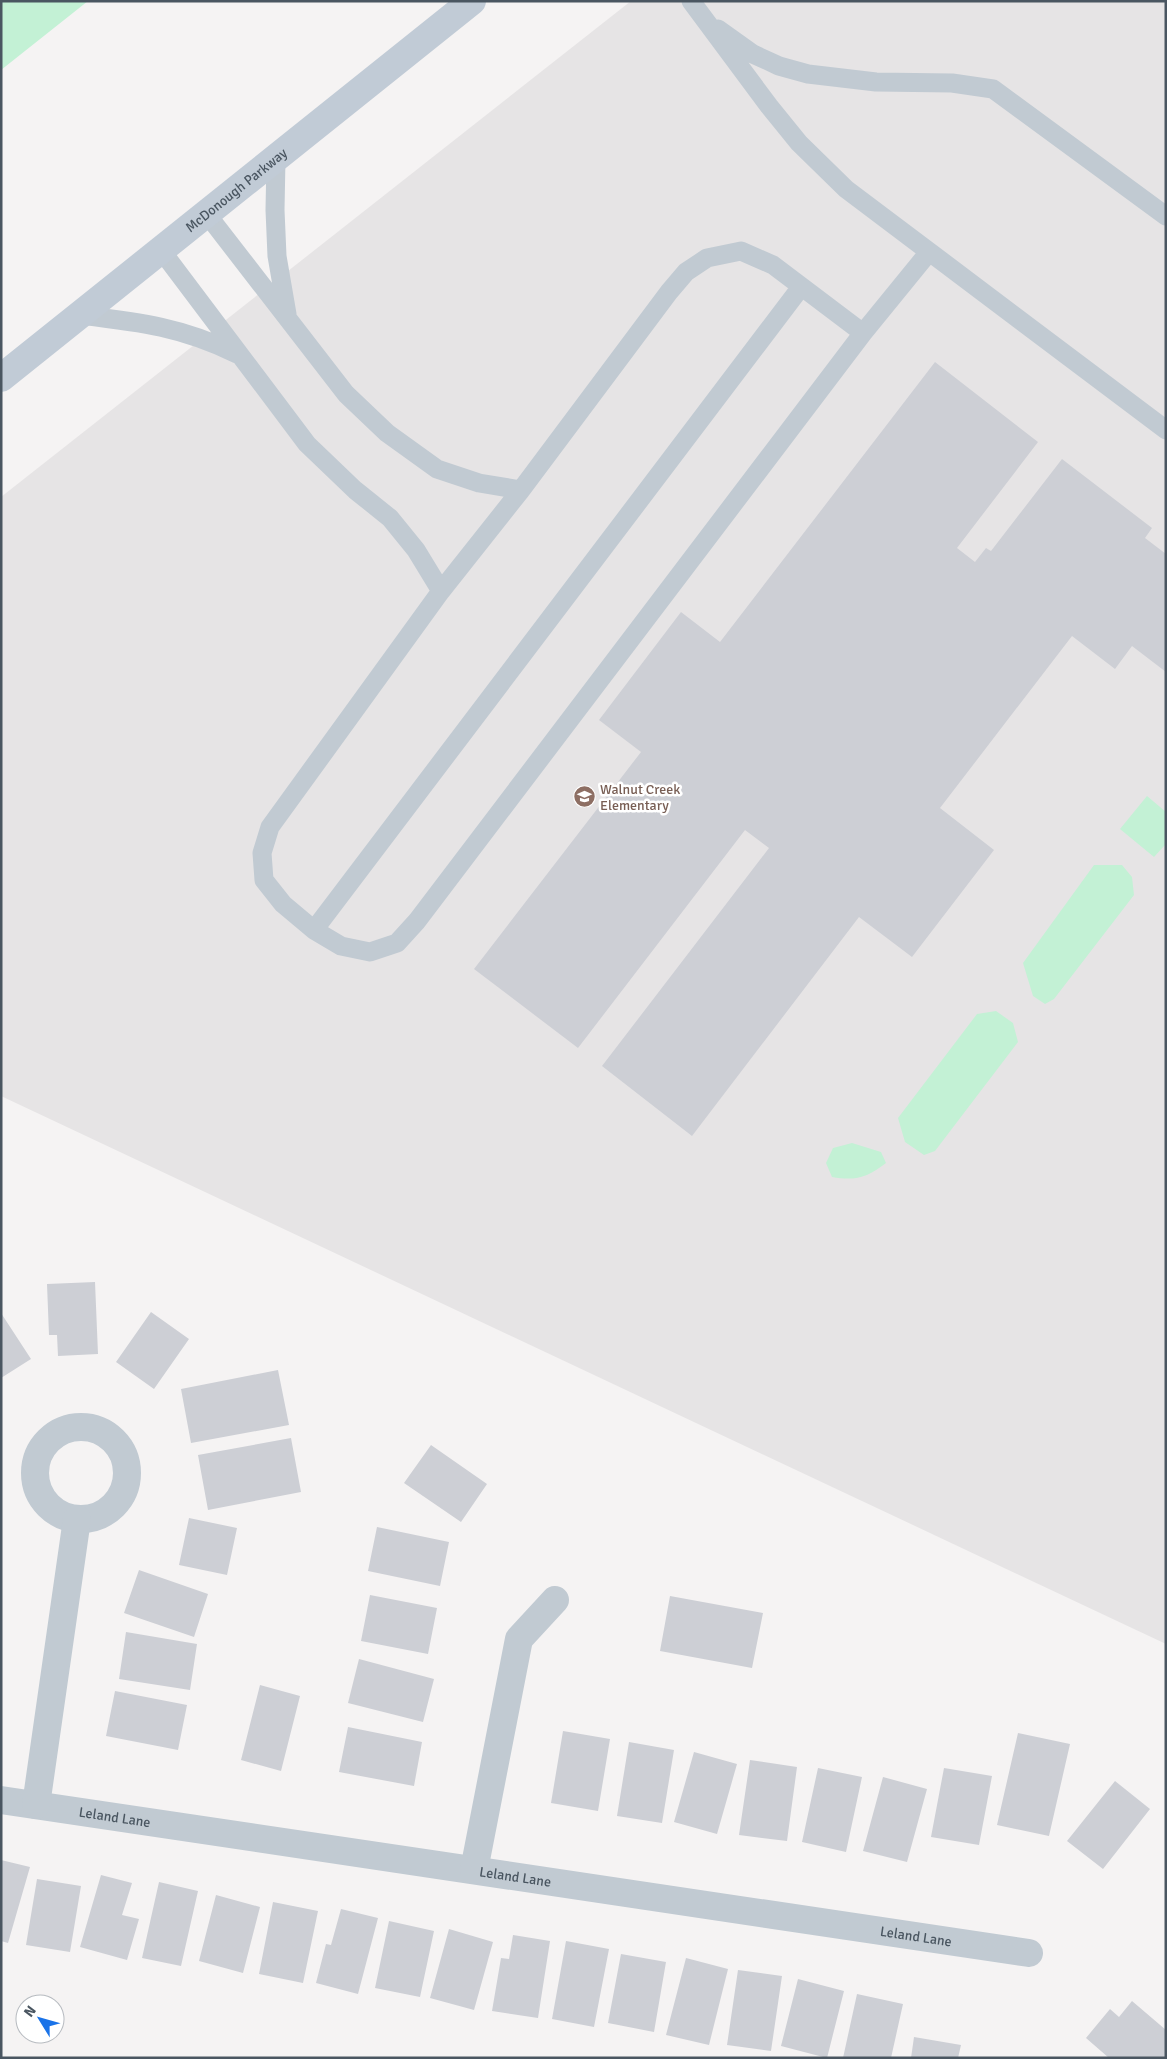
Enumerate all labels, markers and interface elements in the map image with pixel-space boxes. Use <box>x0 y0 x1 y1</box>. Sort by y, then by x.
street label: McDonough Parkway <box>182 144 291 236</box>
place label: Walnut Creek Elementary <box>600 781 680 814</box>
school or university icon: Walnut Creek Elementary <box>572 785 596 809</box>
street label: Leland Lane <box>78 1804 152 1831</box>
street label: Leland Lane <box>478 1863 552 1891</box>
street label: Leland Lane <box>879 1923 953 1950</box>
north arrow <box>15 1994 65 2044</box>
text: N <box>20 2002 40 2020</box>

